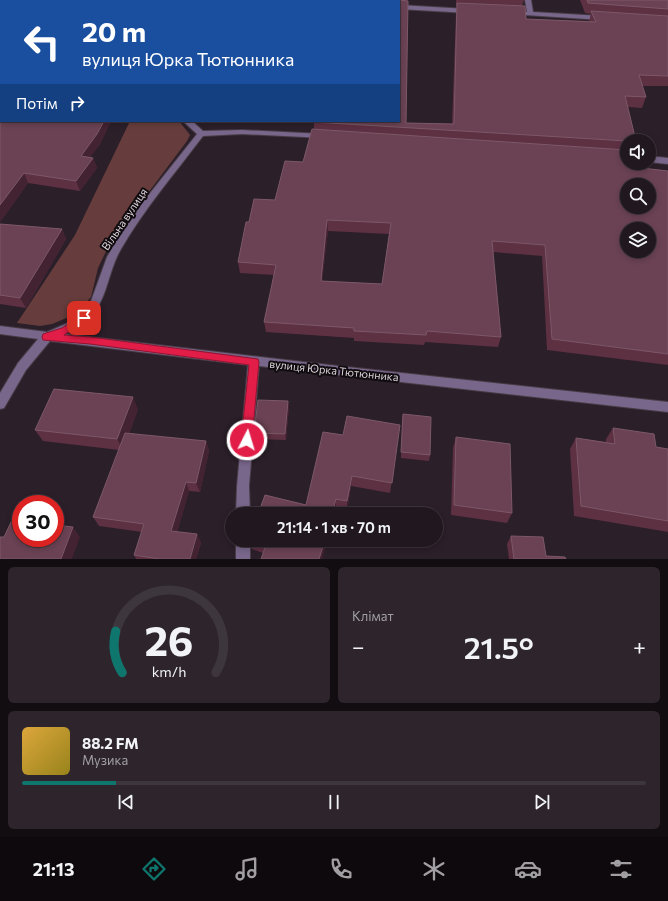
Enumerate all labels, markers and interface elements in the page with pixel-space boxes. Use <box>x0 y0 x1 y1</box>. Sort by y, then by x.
text: 20 m <box>82 14 146 48</box>
icon: left <box>16 16 68 68</box>
text: вулиця Юрка Тютюнника <box>82 48 294 70</box>
icon: right <box>66 92 88 114</box>
text: Потім <box>16 94 58 112</box>
map controls <box>620 134 656 258</box>
button: sound <box>620 134 656 170</box>
button: search <box>620 178 656 214</box>
street label: Вільна вулиця <box>98 186 150 252</box>
button: layers <box>620 222 656 258</box>
pin <box>67 301 101 335</box>
icon: arrive <box>73 307 95 329</box>
street label: вулиця Юрка Тютюнника <box>269 357 399 383</box>
position arrow <box>226 419 268 461</box>
speed limit sign: 30 <box>12 495 64 547</box>
text: 21:14 · 1 хв · 70 m <box>277 518 391 536</box>
text: Клімат <box>352 608 394 624</box>
text: 26 <box>144 614 194 665</box>
text: 21.5° <box>464 628 534 665</box>
text: − <box>352 633 365 660</box>
text: + <box>633 633 646 660</box>
text: km/h <box>152 662 186 680</box>
text: 88.2 FM <box>82 734 139 752</box>
text: Музика <box>82 752 128 768</box>
icon: previous <box>115 791 137 813</box>
icon: pause <box>323 791 345 813</box>
icon: next <box>531 791 553 813</box>
icon: directions <box>140 855 168 883</box>
icon: music <box>233 855 261 883</box>
icon: phone <box>327 855 355 883</box>
icon: climate <box>420 855 448 883</box>
icon: car <box>514 855 542 883</box>
icon: filters <box>607 855 635 883</box>
text: 21:13 <box>33 858 75 880</box>

